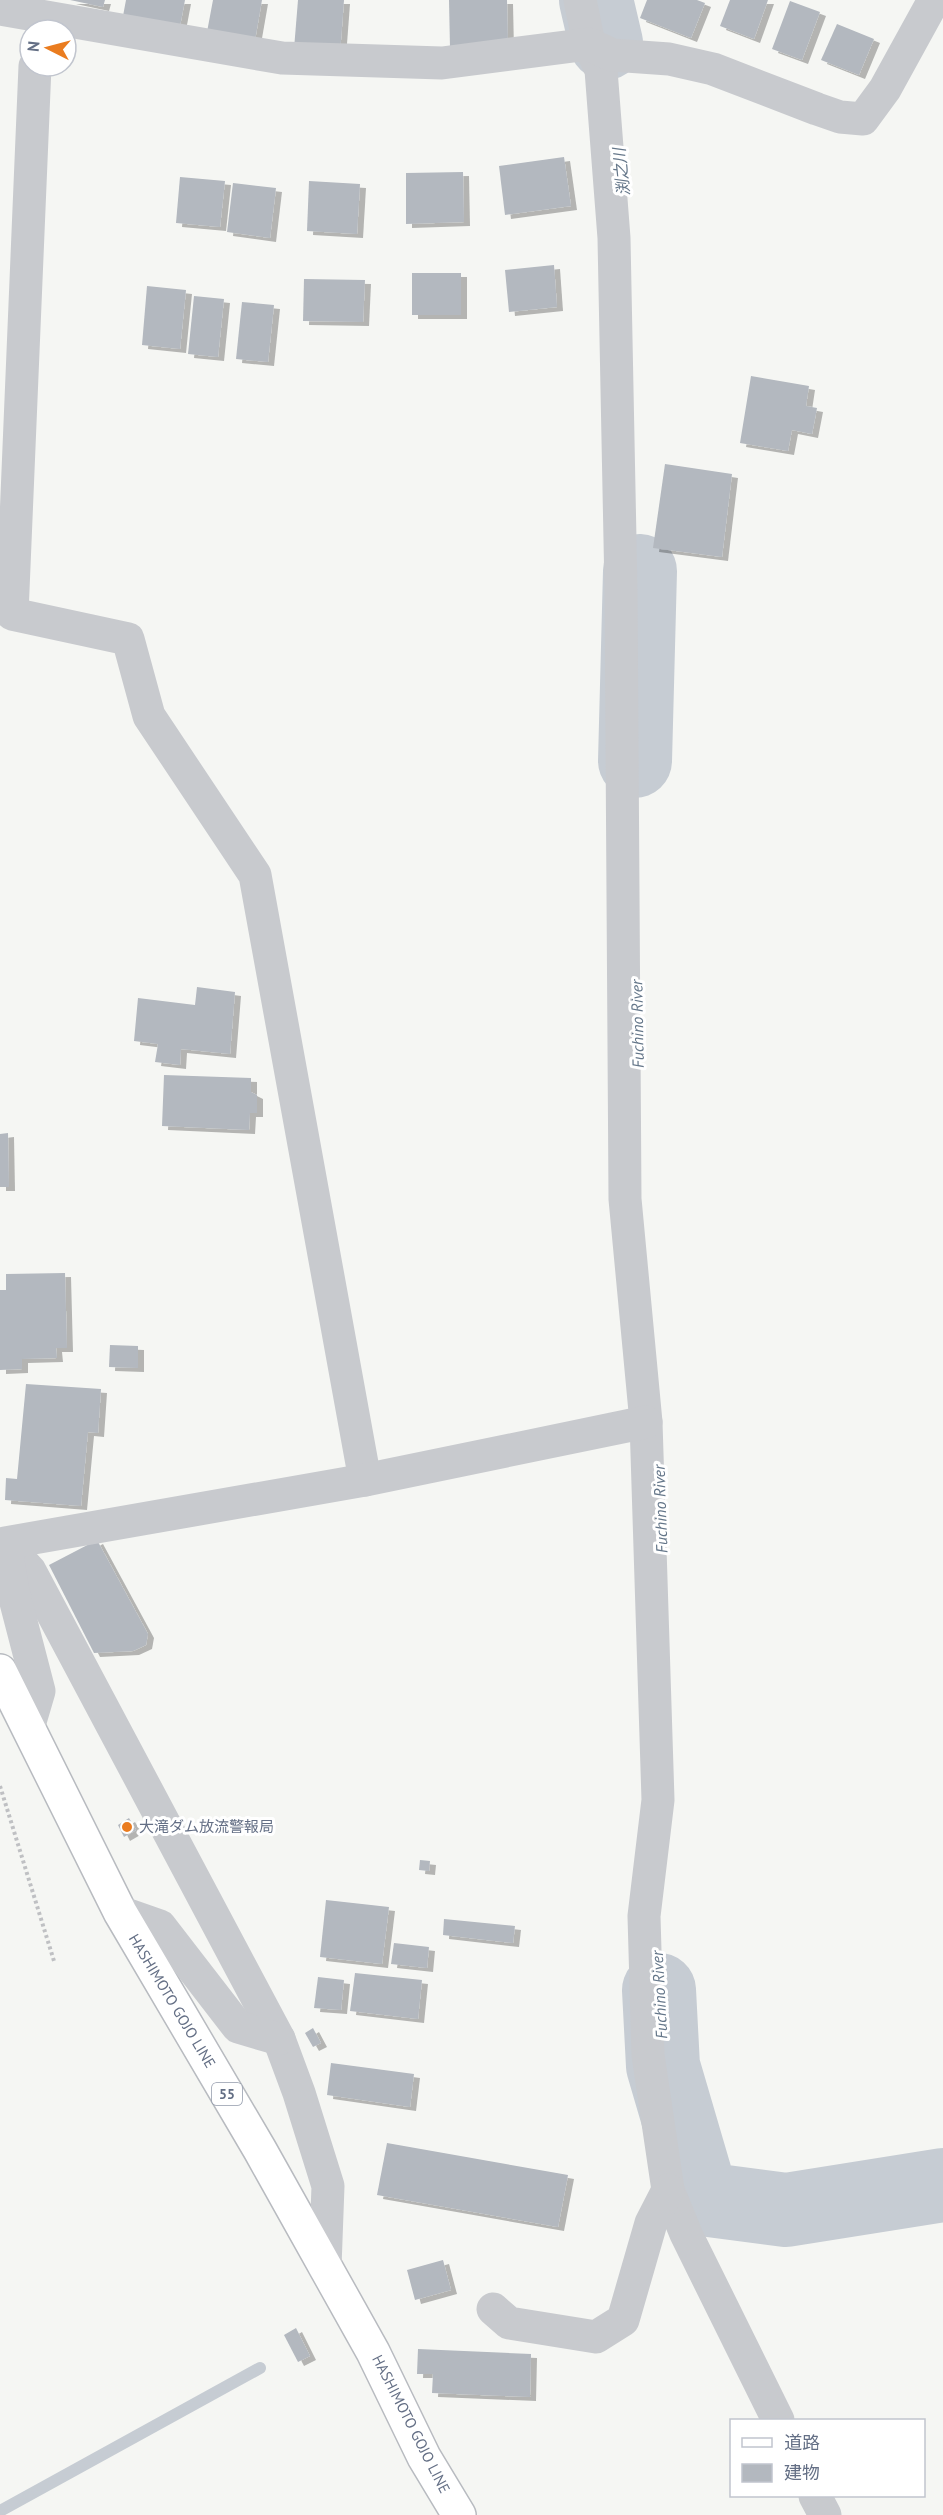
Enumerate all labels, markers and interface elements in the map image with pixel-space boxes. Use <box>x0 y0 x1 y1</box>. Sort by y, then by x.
north arrow <box>18 18 78 78</box>
text: N <box>23 40 44 53</box>
water label: 渕之川 <box>608 145 633 197</box>
water label: Fuchino River <box>626 978 648 1068</box>
water label: Fuchino River <box>648 1463 672 1554</box>
place label: 大滝ダム放流警報局 <box>139 1817 274 1836</box>
marker: 大滝ダム放流警報局 <box>120 1820 134 1834</box>
street label: HASHIMOTO GOJO LINE <box>125 1930 220 2071</box>
water label: Fuchino River <box>647 1949 671 2040</box>
road number: 55 <box>212 2083 242 2105</box>
street label: HASHIMOTO GOJO LINE <box>368 2351 455 2496</box>
legend <box>730 2419 925 2497</box>
text: 道路 <box>784 2431 820 2454</box>
text: 建物 <box>784 2461 820 2484</box>

